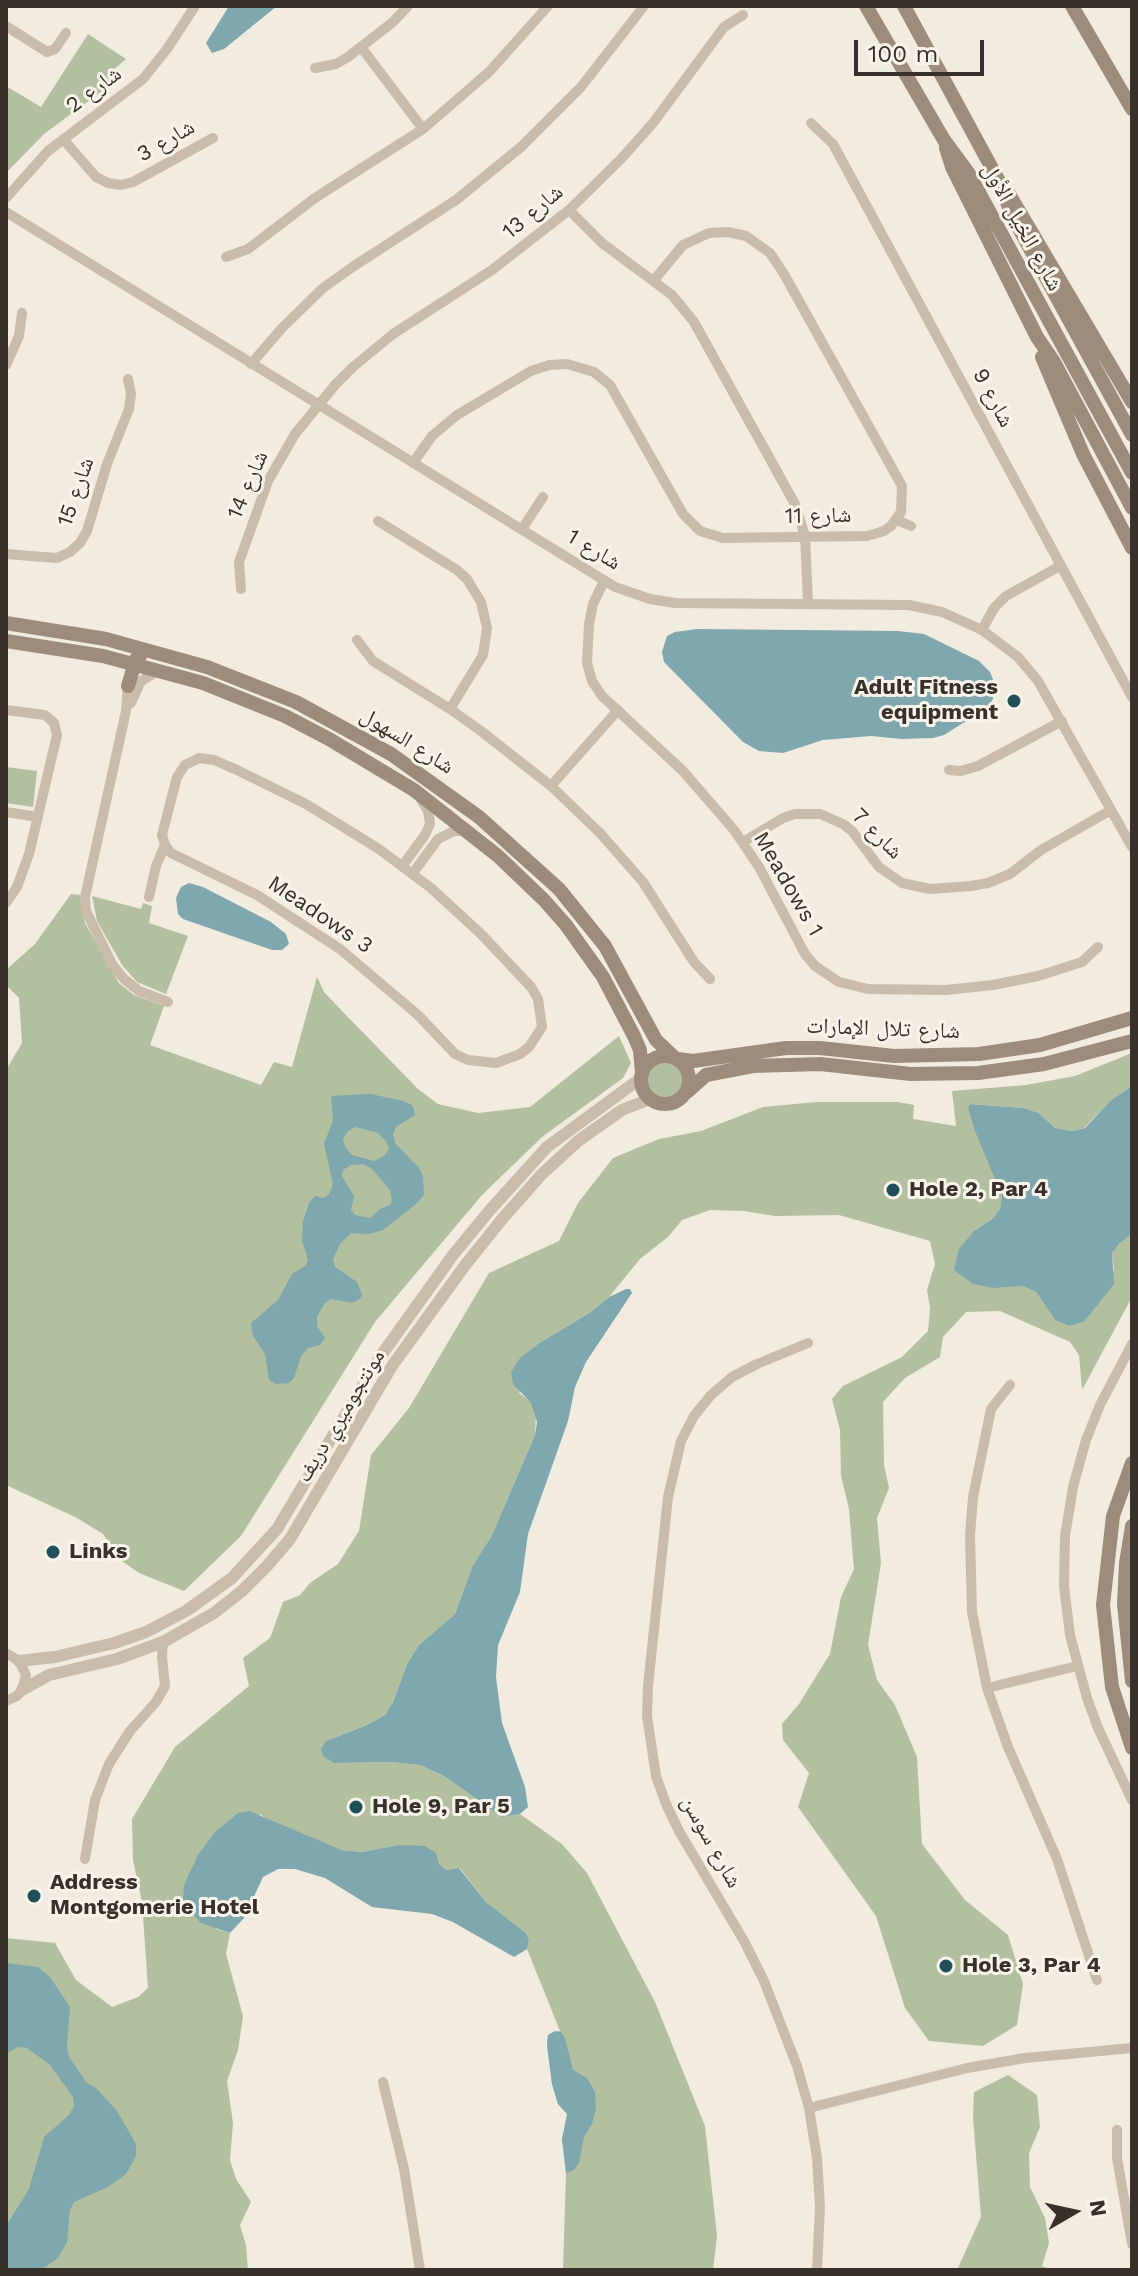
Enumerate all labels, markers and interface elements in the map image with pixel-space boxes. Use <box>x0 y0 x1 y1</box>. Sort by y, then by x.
scale bar <box>858 24 988 74</box>
text: 100 m <box>868 40 938 68</box>
street label: شارع 2 <box>61 61 127 119</box>
street label: شارع 3 <box>132 114 200 168</box>
street label: شارع الخيل الأول <box>976 158 1068 296</box>
street label: شارع 13 <box>497 179 569 245</box>
street label: شارع 9 <box>967 364 1019 432</box>
street label: شارع 14 <box>222 447 274 523</box>
street label: شارع 15 <box>52 454 100 530</box>
street label: شارع 11 <box>785 502 851 530</box>
street label: شارع 1 <box>562 524 626 576</box>
place label: Adult Fitness equipment <box>854 675 998 726</box>
marker: Adult Fitness equipment <box>1005 692 1023 710</box>
street label: شارع السهول <box>355 702 459 780</box>
street label: شارع 7 <box>846 803 908 865</box>
street label: Meadows 1 <box>748 827 828 941</box>
street label: Meadows 3 <box>263 870 377 960</box>
street label: شارع تلال الإمارات <box>806 1013 960 1045</box>
place label: Hole 2, Par 4 <box>909 1177 1048 1203</box>
marker: Hole 2, Par 4 <box>884 1181 902 1199</box>
street label: مونتجوميري دريف <box>291 1345 391 1487</box>
place label: Links <box>69 1539 128 1565</box>
marker: Links <box>44 1543 62 1561</box>
street label: شارع سوسن <box>675 1791 747 1893</box>
place label: Hole 9, Par 5 <box>372 1794 510 1820</box>
marker: Hole 9, Par 5 <box>347 1798 365 1816</box>
place label: Address Montgomerie Hotel <box>50 1870 259 1922</box>
marker: Address Montgomerie Hotel <box>25 1887 43 1905</box>
place label: Hole 3, Par 4 <box>962 1953 1101 1979</box>
marker: Hole 3, Par 4 <box>937 1957 955 1975</box>
north arrow <box>1034 2172 1114 2252</box>
text: N <box>1085 2198 1112 2218</box>

